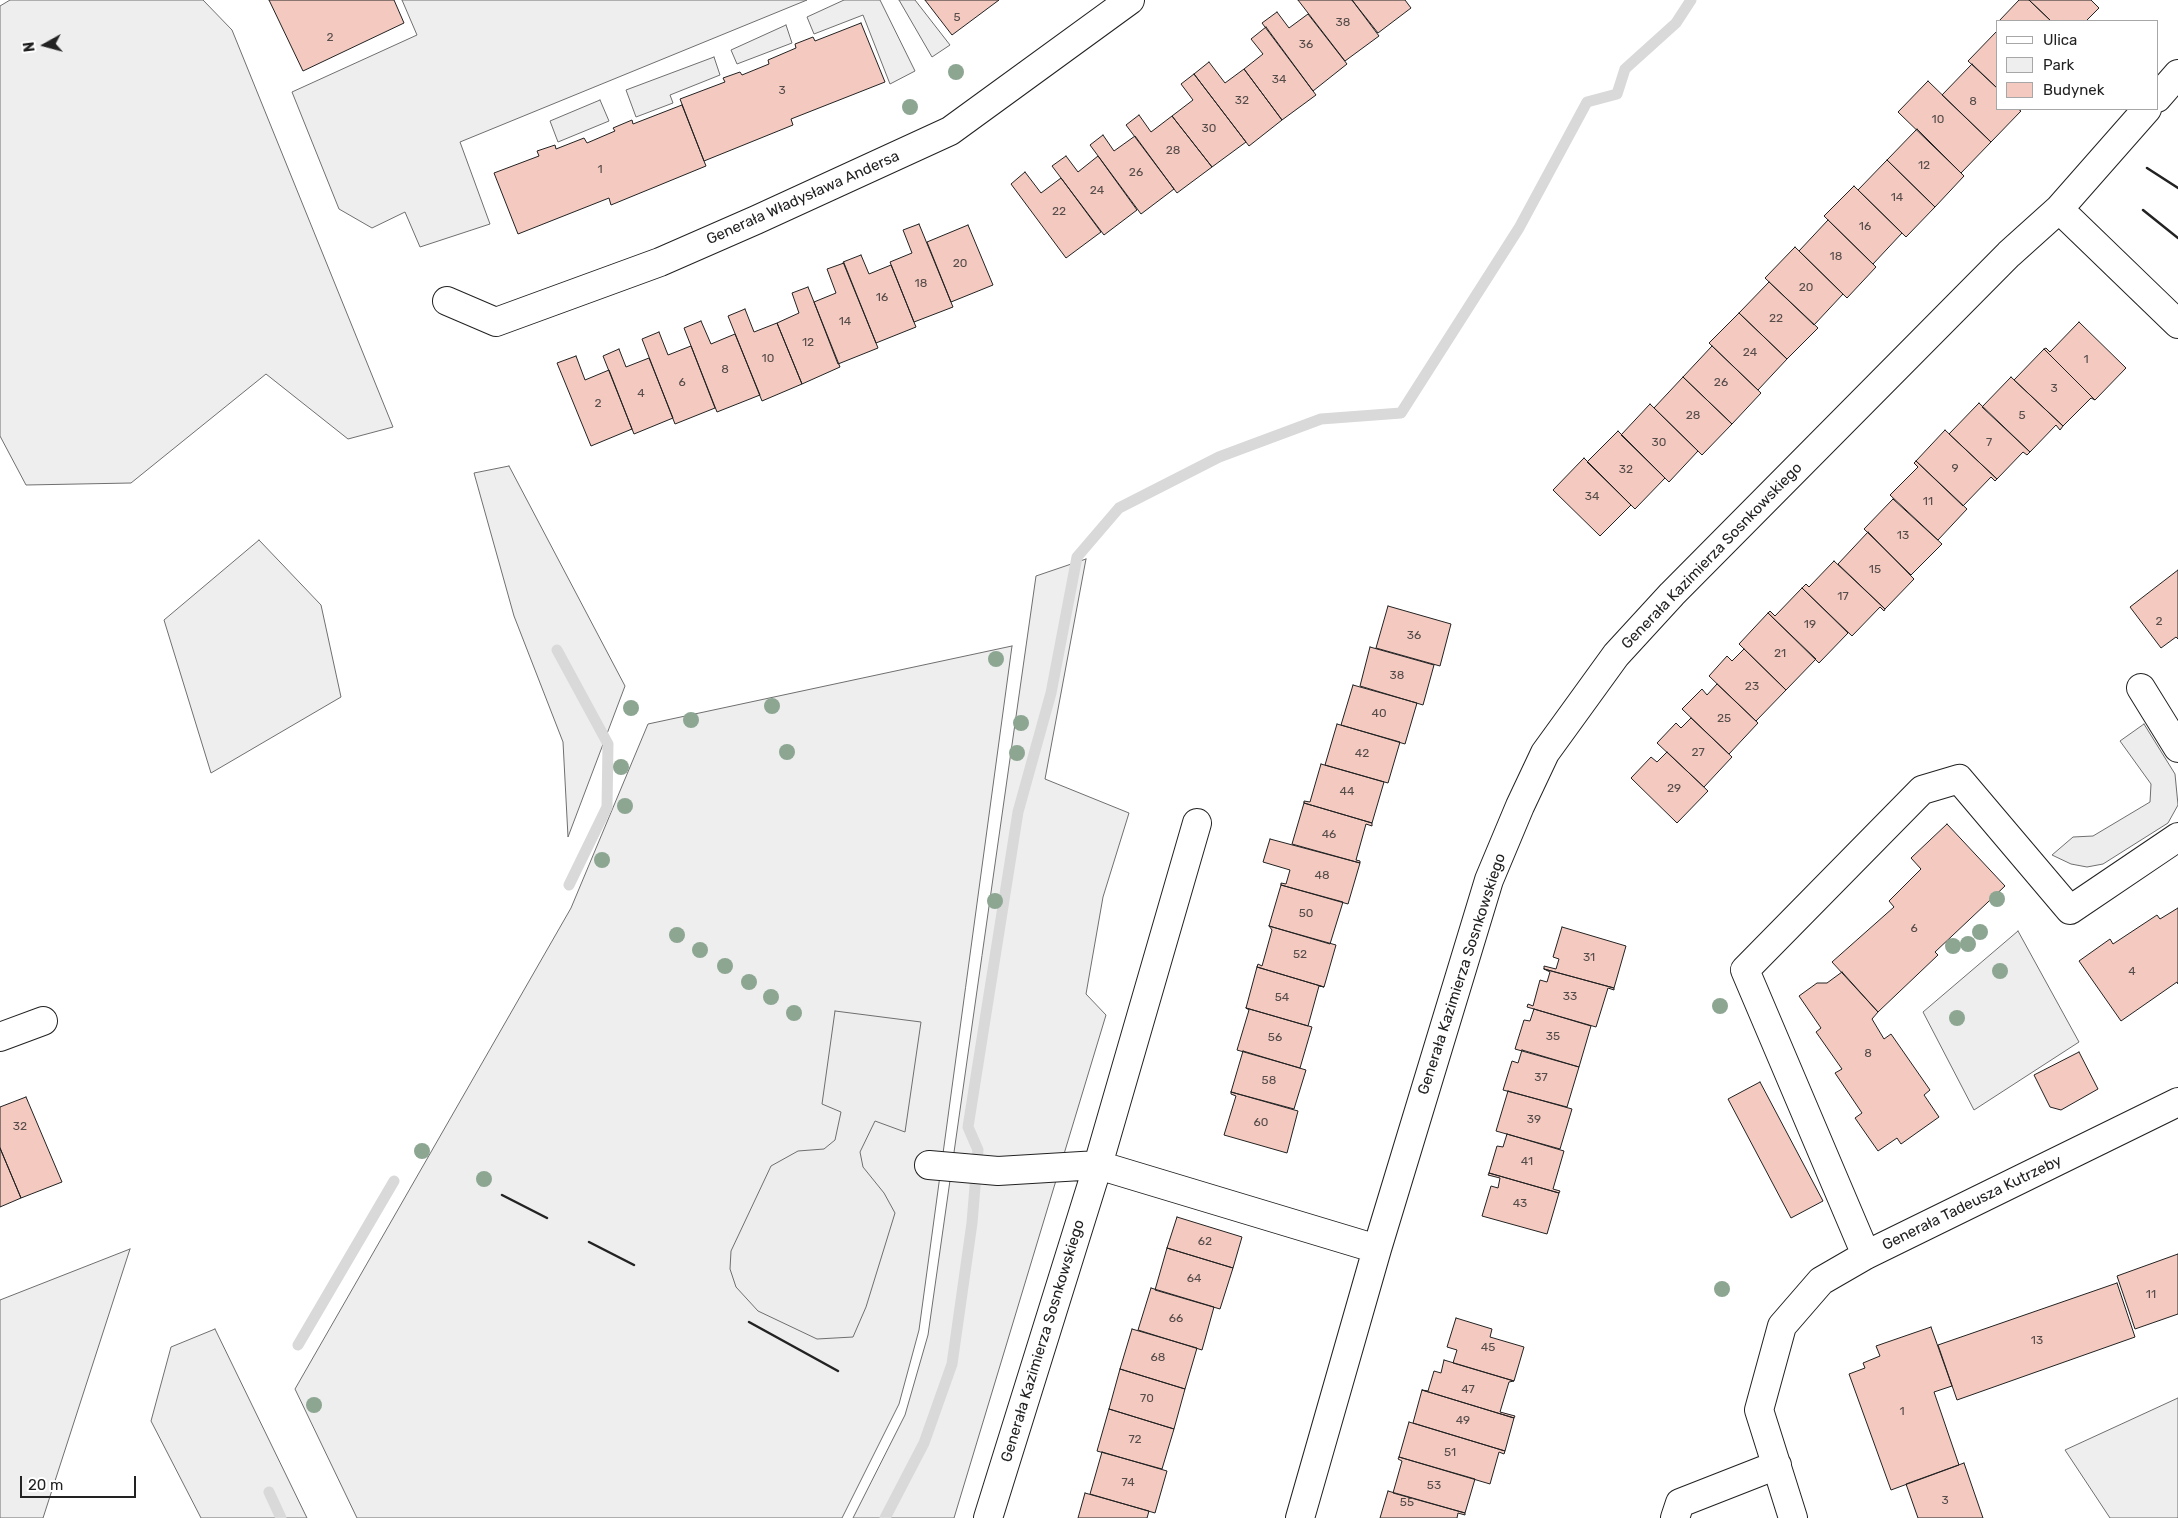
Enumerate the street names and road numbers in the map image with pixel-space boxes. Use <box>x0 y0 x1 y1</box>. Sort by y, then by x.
street label: Generała Władysława Andersa <box>704 147 902 249</box>
street label: Generała Kazimierza Sosnkowskiego <box>1618 459 1806 653</box>
street label: Generała Kazimierza Sosnkowskiego <box>1414 851 1510 1097</box>
street label: Generała Tadeusza Kutrzeby <box>1879 1152 2065 1254</box>
street label: Generała Kazimierza Sosnkowskiego <box>997 1218 1089 1464</box>

